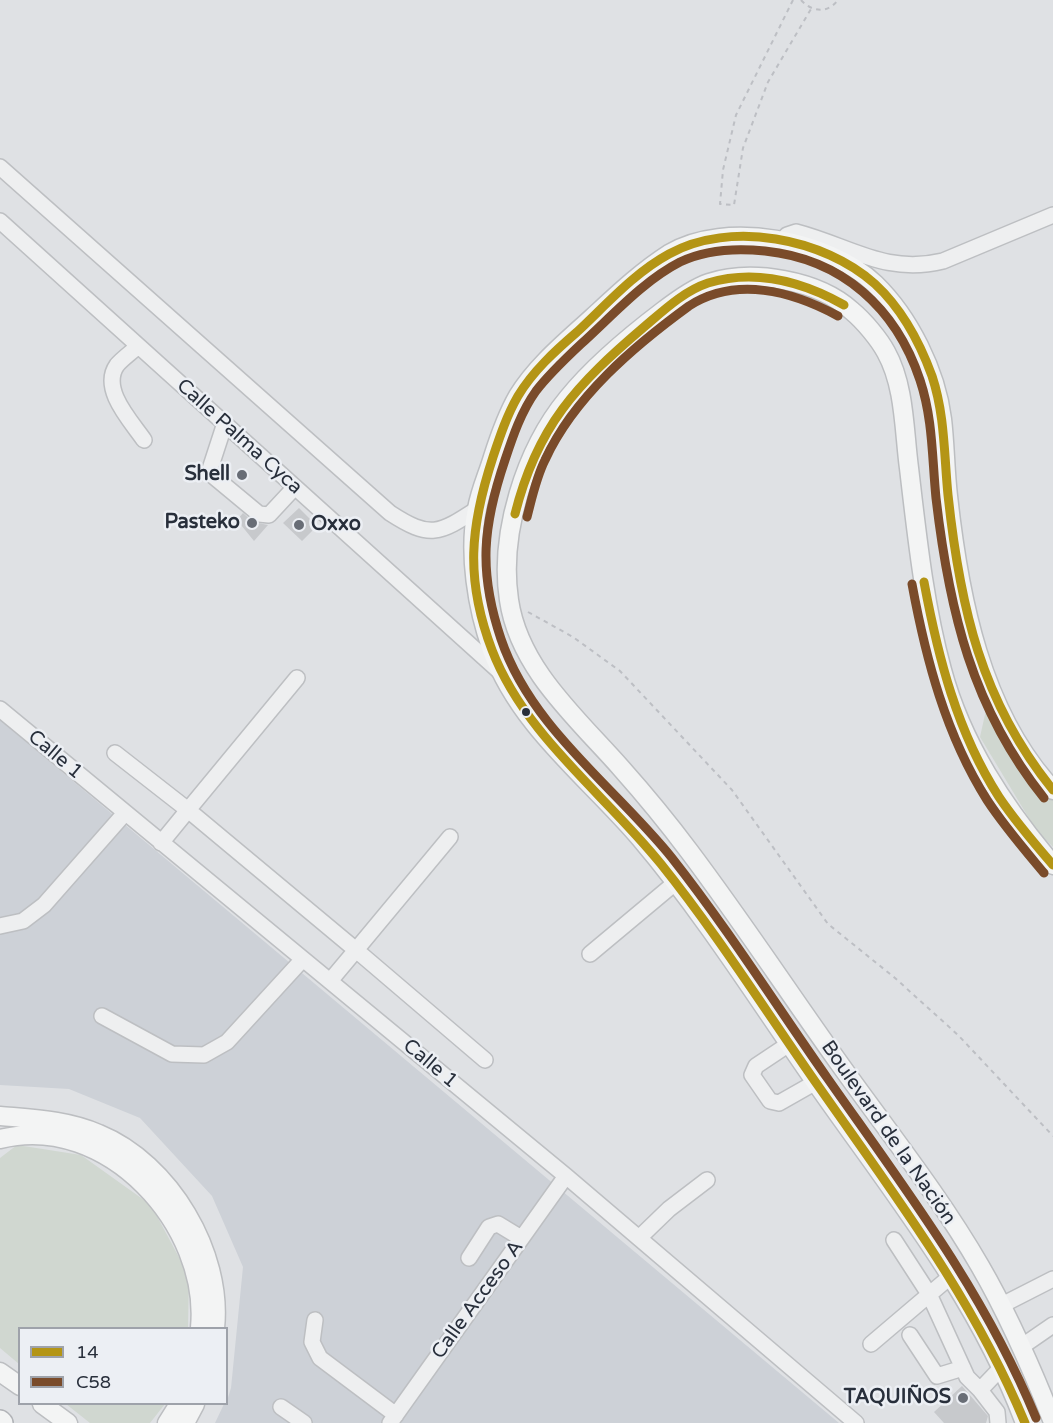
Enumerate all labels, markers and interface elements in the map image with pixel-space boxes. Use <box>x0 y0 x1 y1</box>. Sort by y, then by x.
street label: Calle Palma Cyca <box>171 374 307 500</box>
place label: Shell <box>184 463 230 487</box>
marker: Shell <box>235 468 249 482</box>
place label: Pasteko <box>165 511 240 535</box>
place label: Oxxo <box>311 513 361 537</box>
marker: Pasteko <box>245 516 259 530</box>
marker: Oxxo <box>292 518 306 532</box>
unlabelled marker <box>520 706 532 718</box>
street label: Calle 1 <box>23 725 87 785</box>
street label: Calle 1 <box>398 1034 462 1094</box>
street label: Boulevard de la Nación <box>815 1036 961 1230</box>
street label: Calle Acceso A <box>427 1236 529 1364</box>
legend <box>18 1327 228 1405</box>
text: 14 <box>76 1341 99 1363</box>
text: C58 <box>76 1371 111 1393</box>
place label: TAQUIÑOS <box>844 1386 951 1410</box>
marker: TAQUIÑOS <box>956 1391 970 1405</box>

